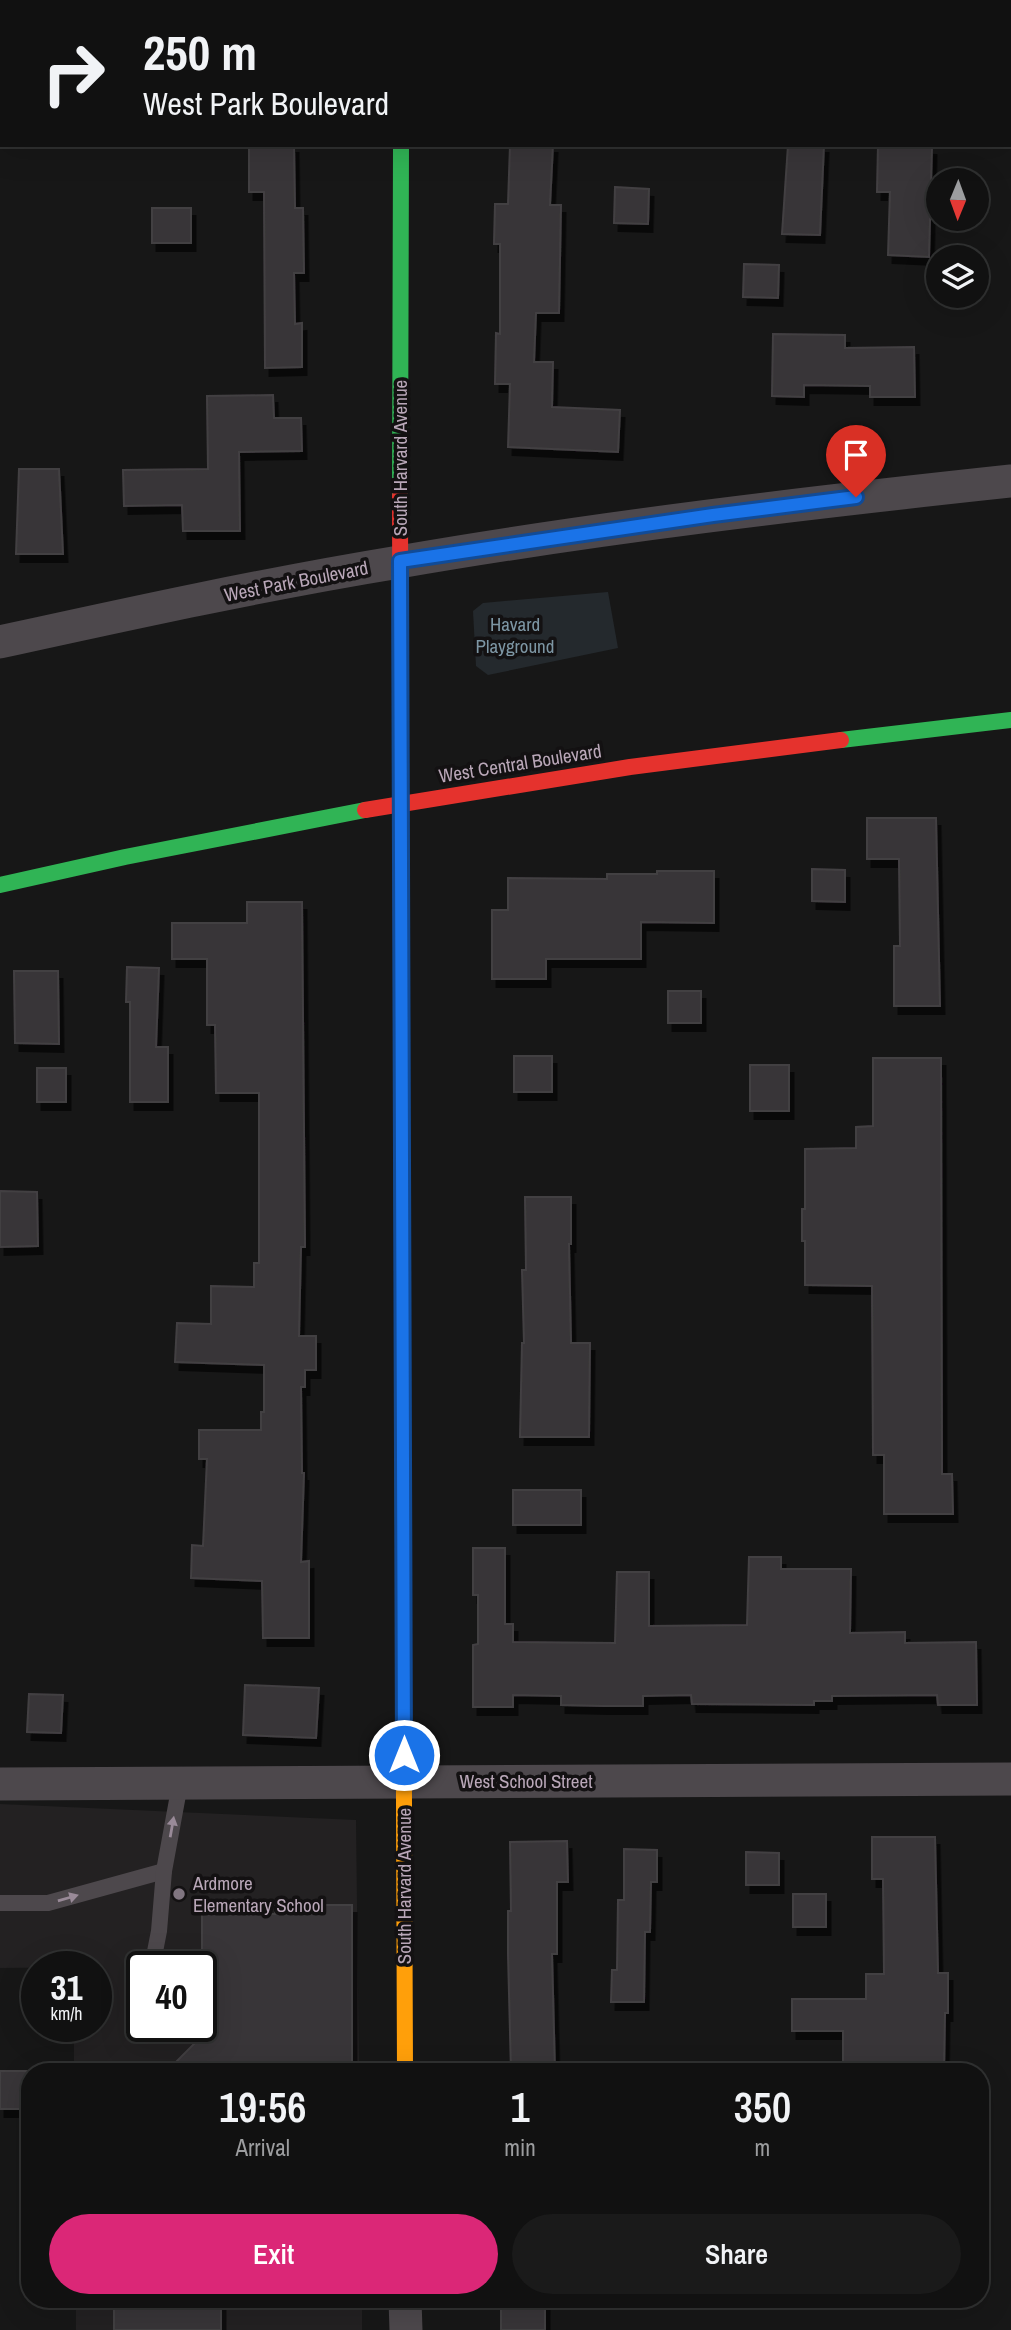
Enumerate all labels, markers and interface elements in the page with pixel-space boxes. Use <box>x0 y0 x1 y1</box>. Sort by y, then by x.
text: 250 m <box>143 19 257 85</box>
icon: right <box>28 28 119 119</box>
text: West Park Boulevard <box>143 82 389 125</box>
north arrow <box>926 168 989 231</box>
map controls <box>926 168 989 308</box>
button: layers <box>926 245 989 308</box>
street label: South Harvard Avenue <box>387 380 413 536</box>
pin <box>826 425 886 497</box>
icon: arrive <box>837 436 875 474</box>
street label: West Park Boulevard <box>222 554 370 608</box>
park label: Havard Playground <box>476 611 554 659</box>
street label: West Central Boulevard <box>437 737 603 789</box>
position arrow <box>367 1718 441 1792</box>
street label: West School Street <box>459 1768 593 1794</box>
street label: South Harvard Avenue <box>391 1808 417 1964</box>
one-way arrow <box>167 1816 178 1838</box>
place label: Ardmore Elementary School <box>192 1870 324 1918</box>
marker: Ardmore Elementary School <box>171 1886 187 1902</box>
one-way arrow <box>57 1892 79 1903</box>
speed limit sign: 40 <box>126 1951 217 2042</box>
text: 31 <box>51 1964 82 2011</box>
text: km/h <box>51 2001 83 2026</box>
text: 19:56 <box>219 2079 306 2135</box>
text: 1 <box>510 2079 530 2135</box>
text: 350 <box>734 2079 791 2135</box>
text: Arrival <box>235 2132 290 2163</box>
text: min <box>504 2132 536 2163</box>
text: m <box>755 2132 770 2163</box>
button: Exit <box>49 2214 498 2294</box>
button: Share <box>512 2214 961 2294</box>

